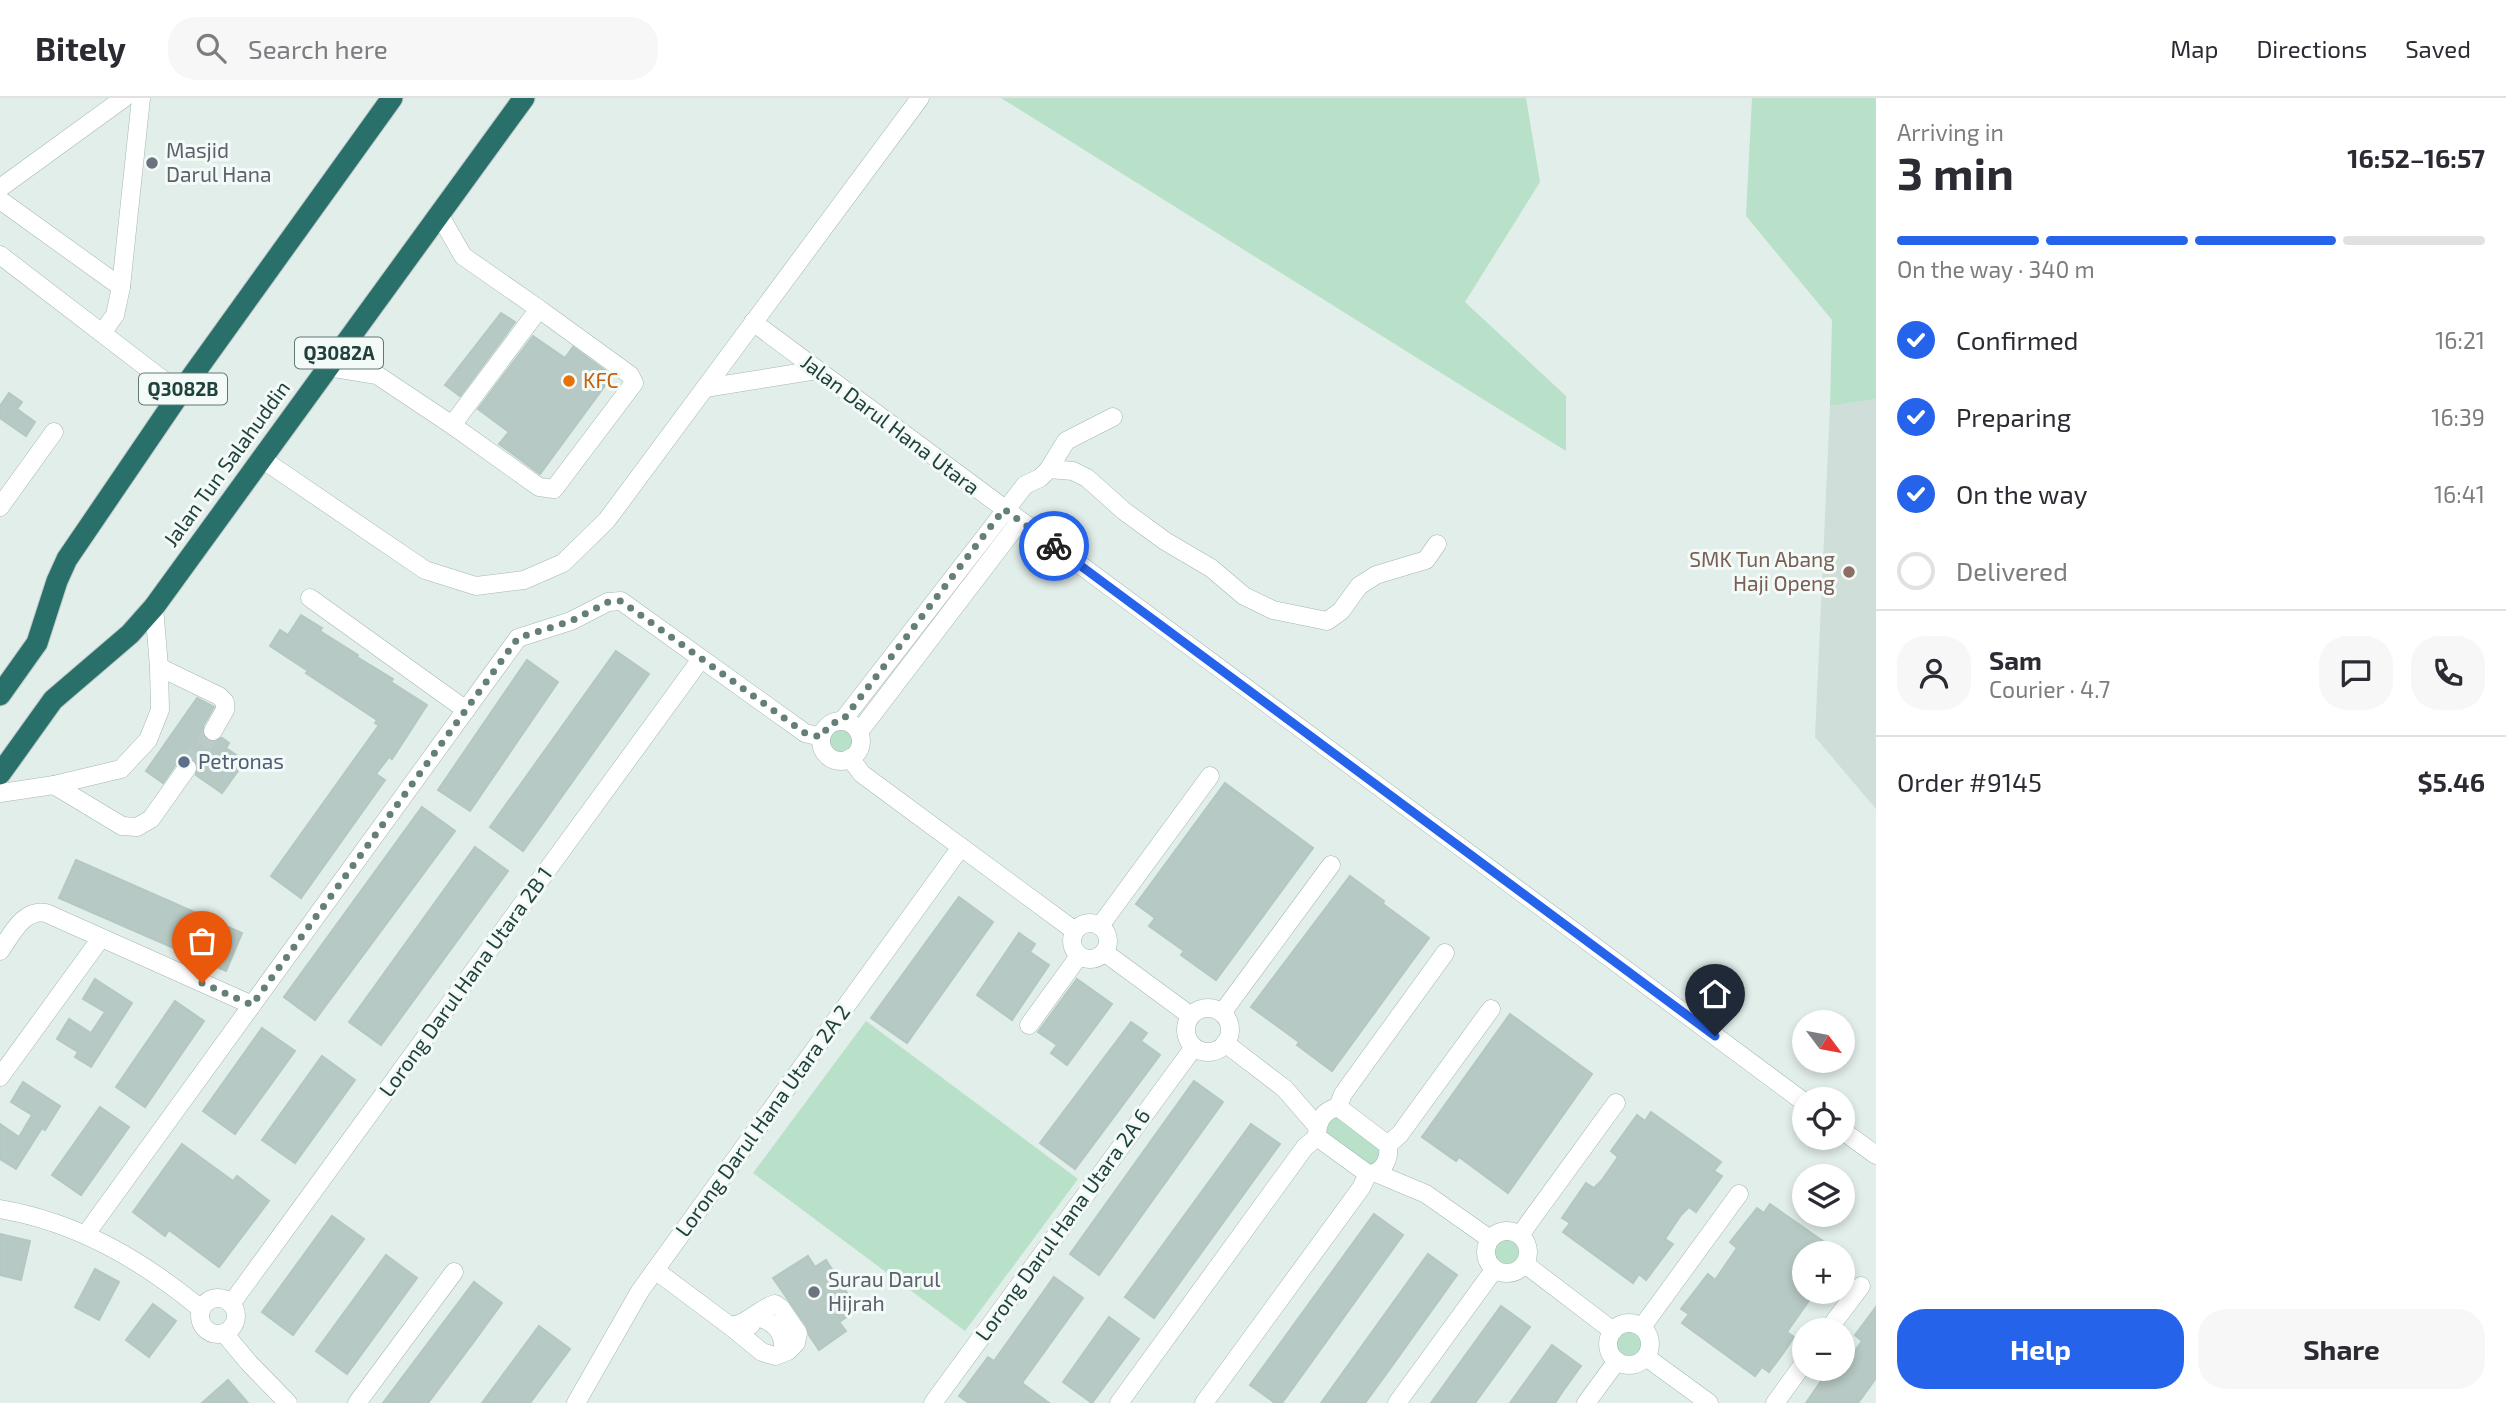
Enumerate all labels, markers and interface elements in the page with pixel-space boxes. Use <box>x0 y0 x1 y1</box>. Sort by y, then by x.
search box <box>168 17 658 80</box>
text: Bitely <box>35 28 126 68</box>
icon: search <box>192 29 230 67</box>
text: Search here <box>248 33 388 64</box>
text: Map <box>2170 34 2218 63</box>
text: Directions <box>2256 34 2367 63</box>
text: Saved <box>2405 34 2471 63</box>
text: Arriving in <box>1897 118 2004 146</box>
place label: Masjid Darul Hana <box>166 137 272 186</box>
text: 16:52–16:57 <box>2347 142 2485 173</box>
text: 3 min <box>1897 144 2014 199</box>
marker: Masjid Darul Hana <box>144 155 160 171</box>
text: On the way · 340 m <box>1897 255 2095 283</box>
icon: check <box>1897 321 1935 359</box>
text: Confirmed <box>1956 324 2079 355</box>
text: 16:21 <box>2435 326 2485 354</box>
road number: Q3082A <box>295 338 383 368</box>
street label: Jalan Darul Hana Utara <box>797 349 985 499</box>
place label: KFC <box>583 367 619 392</box>
marker: KFC <box>561 373 577 389</box>
road number: Q3082B <box>139 374 227 404</box>
street label: Jalan Tun Salahuddin <box>157 375 294 551</box>
icon: check <box>1897 398 1935 436</box>
text: Preparing <box>1956 401 2071 432</box>
text: 16:39 <box>2431 403 2485 431</box>
icon: check <box>1897 475 1935 513</box>
text: On the way <box>1956 478 2087 509</box>
text: 16:41 <box>2434 480 2485 508</box>
courier <box>1019 511 1089 581</box>
icon: bike <box>1035 527 1073 565</box>
place label: SMK Tun Abang Haji Openg <box>1689 546 1835 596</box>
text: Delivered <box>1956 555 2068 586</box>
marker: SMK Tun Abang Haji Openg <box>1841 564 1857 580</box>
button: person <box>1897 636 1971 710</box>
button: chat <box>2319 636 2393 710</box>
button: phone <box>2411 636 2485 710</box>
text: Sam <box>1989 644 2042 675</box>
text: Courier · 4.7 <box>1989 675 2110 703</box>
place label: Petronas <box>198 748 284 773</box>
marker: Petronas <box>176 754 192 770</box>
text: Order #9145 <box>1897 766 2042 797</box>
text: $5.46 <box>2417 766 2485 797</box>
street label: Lorong Darul Hana Utara 2B 1 <box>373 861 556 1101</box>
pin <box>172 911 232 983</box>
icon: bag <box>183 922 221 960</box>
pin <box>1685 964 1745 1036</box>
icon: home <box>1696 975 1734 1013</box>
street label: Lorong Darul Hana Utara 2A 2 <box>669 999 854 1241</box>
north arrow <box>1792 1010 1855 1073</box>
map controls <box>1792 1010 1855 1381</box>
button: locate <box>1792 1087 1855 1150</box>
street label: Lorong Darul Hana Utara 2A 6 <box>969 1103 1154 1345</box>
button: layers <box>1792 1164 1855 1227</box>
button: + <box>1792 1241 1855 1304</box>
place label: Surau Darul Hijrah <box>828 1266 941 1316</box>
marker: Surau Darul Hijrah <box>806 1284 822 1300</box>
button: Help <box>1897 1309 2184 1389</box>
button: Share <box>2198 1309 2485 1389</box>
button: − <box>1792 1318 1855 1381</box>

